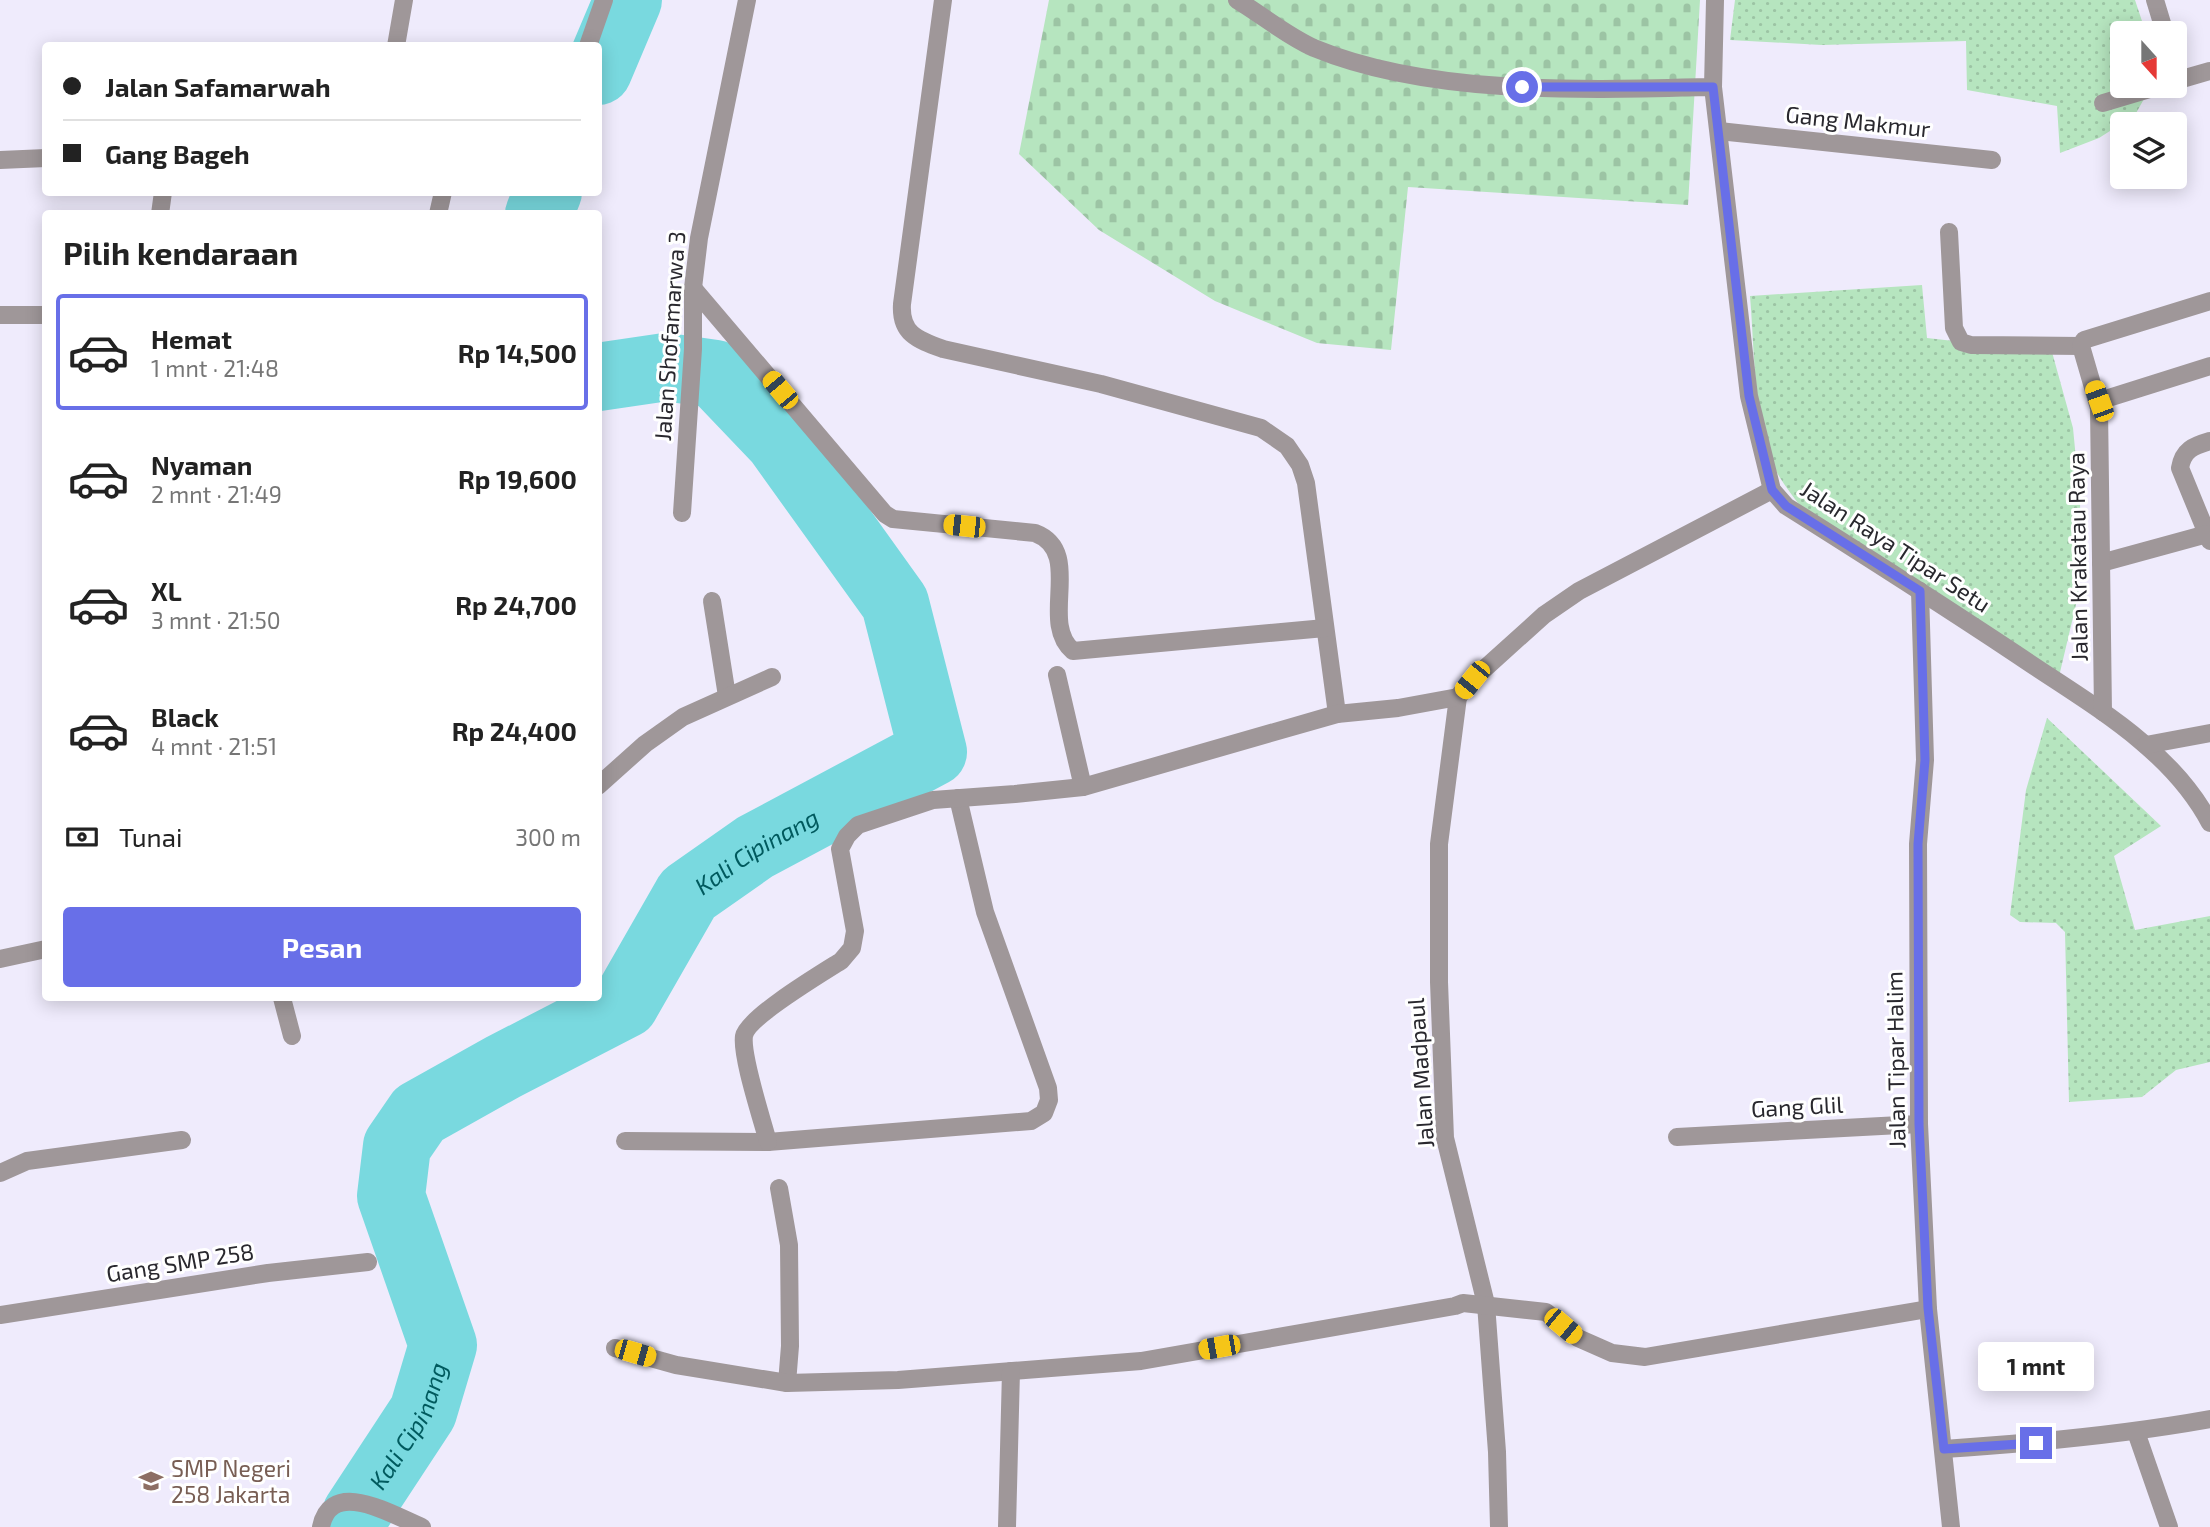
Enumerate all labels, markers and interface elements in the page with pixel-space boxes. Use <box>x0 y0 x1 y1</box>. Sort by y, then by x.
north arrow <box>2110 21 2188 98</box>
map controls <box>2110 21 2187 189</box>
text: Jalan Safamarwah <box>105 71 331 102</box>
route start <box>1506 71 1538 103</box>
street label: Gang Makmur <box>1784 99 1932 143</box>
button: layers <box>2110 112 2187 189</box>
text: Gang Bageh <box>105 138 250 169</box>
street label: Jalan Shofamarwa 3 <box>648 230 690 442</box>
text: Pilih kendaraan <box>63 233 298 271</box>
icon: car <box>67 321 130 384</box>
text: Hemat <box>151 323 232 354</box>
text: Rp 14,500 <box>458 337 577 368</box>
text: 1 mnt · 21:48 <box>151 354 279 382</box>
car <box>759 367 802 413</box>
car <box>2082 378 2117 424</box>
icon: car <box>67 447 130 510</box>
text: Nyaman <box>151 449 252 480</box>
street label: Jalan Krakatau Raya <box>2061 452 2093 662</box>
text: Rp 19,600 <box>458 463 577 494</box>
street label: Jalan Raya Tipar Setu <box>1796 474 1996 618</box>
text: 2 mnt · 21:49 <box>151 480 282 508</box>
car <box>943 513 986 539</box>
icon: car <box>67 573 130 636</box>
text: XL <box>151 575 182 606</box>
text: Rp 24,700 <box>455 589 577 620</box>
text: 3 mnt · 21:50 <box>151 606 281 634</box>
car <box>1451 657 1494 703</box>
icon: car <box>67 699 130 762</box>
text: Black <box>151 701 219 732</box>
text: Rp 24,400 <box>452 715 577 746</box>
text: 4 mnt · 21:51 <box>151 732 277 760</box>
water label: Kali Cipinang <box>689 801 823 900</box>
icon: cash <box>63 818 101 856</box>
text: Tunai <box>119 821 182 852</box>
text: 300 m <box>515 823 581 851</box>
button: Pesan <box>63 907 581 987</box>
street label: Jalan Tipar Halim <box>1879 971 1911 1149</box>
street label: Jalan Madpaul <box>1401 997 1439 1149</box>
street label: Gang Glil <box>1750 1090 1844 1122</box>
street label: Gang SMP 258 <box>104 1237 256 1287</box>
car <box>1541 1304 1586 1348</box>
car <box>1197 1333 1242 1361</box>
car <box>612 1337 659 1369</box>
callout: 1 mnt <box>1978 1342 2094 1390</box>
text: 1 mnt <box>2007 1352 2065 1380</box>
water label: Kali Cipinang <box>362 1358 452 1494</box>
route end <box>2020 1427 2052 1459</box>
place label: SMP Negeri 258 Jakarta <box>171 1454 291 1508</box>
school or university icon: SMP Negeri 258 Jakarta <box>137 1467 165 1495</box>

